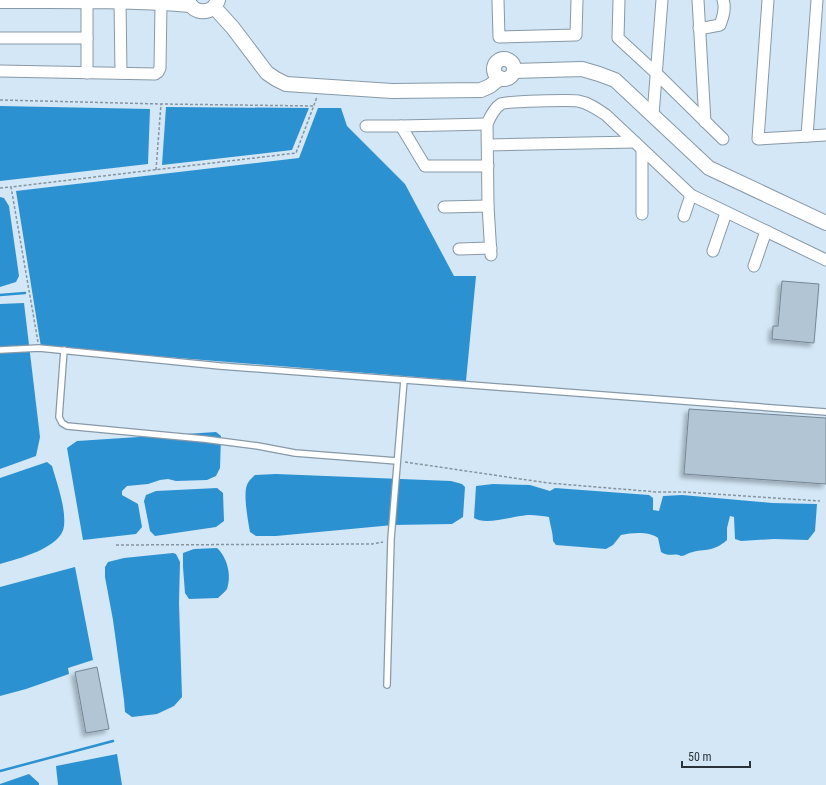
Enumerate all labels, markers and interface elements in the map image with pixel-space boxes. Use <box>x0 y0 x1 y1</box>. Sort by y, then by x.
scale bar <box>682 743 750 769</box>
text: 50 m <box>688 750 712 764</box>

